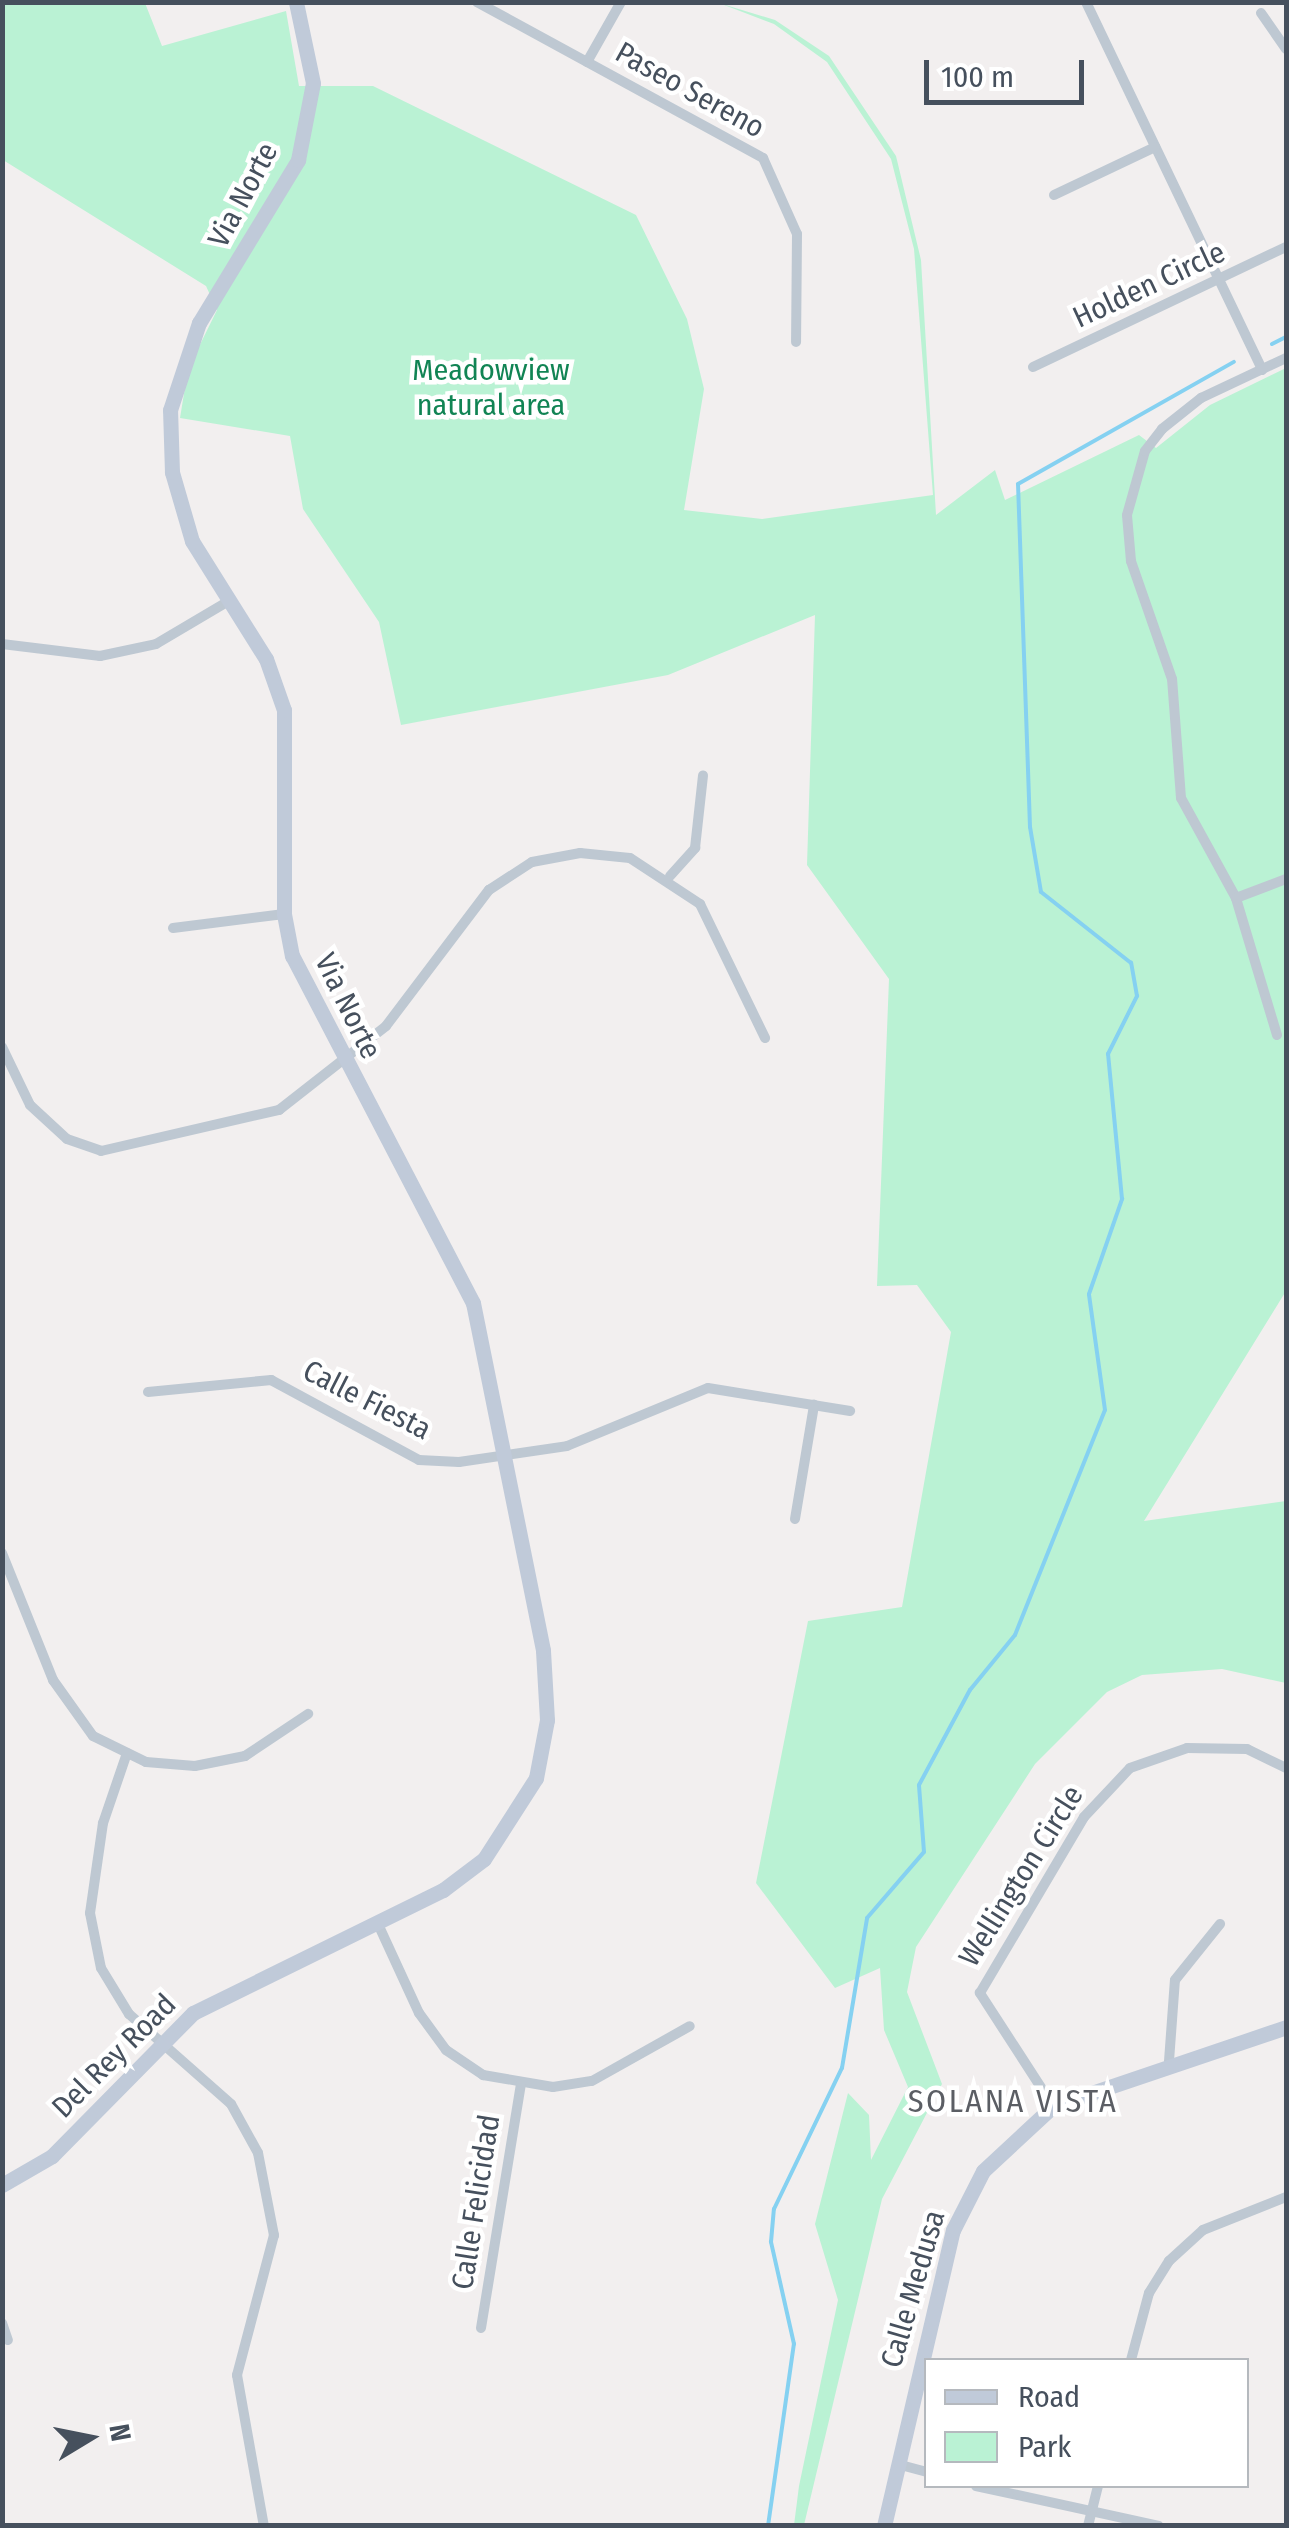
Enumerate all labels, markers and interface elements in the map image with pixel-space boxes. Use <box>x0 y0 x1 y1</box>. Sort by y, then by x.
street label: Paseo Sereno <box>609 34 771 146</box>
scale bar <box>929 40 1089 102</box>
text: 100 m <box>941 59 1014 95</box>
street label: Via Norte <box>201 137 285 253</box>
street label: Holden Circle <box>1067 234 1231 336</box>
park label: Meadowview natural area <box>412 352 570 422</box>
street label: Via Norte <box>307 947 389 1065</box>
street label: Calle Fiesta <box>297 1353 437 1447</box>
street label: Wellington Circle <box>951 1779 1091 1973</box>
street label: Del Rey Road <box>45 1987 183 2125</box>
district label: SOLANA VISTA <box>908 2082 1118 2120</box>
street label: Calle Felicidad <box>444 2112 508 2292</box>
street label: Calle Medusa <box>873 2206 953 2372</box>
legend <box>924 2358 1249 2488</box>
text: Road <box>1018 2379 1080 2415</box>
north arrow <box>40 2388 140 2488</box>
text: N <box>102 2422 138 2444</box>
text: Park <box>1018 2429 1071 2465</box>

